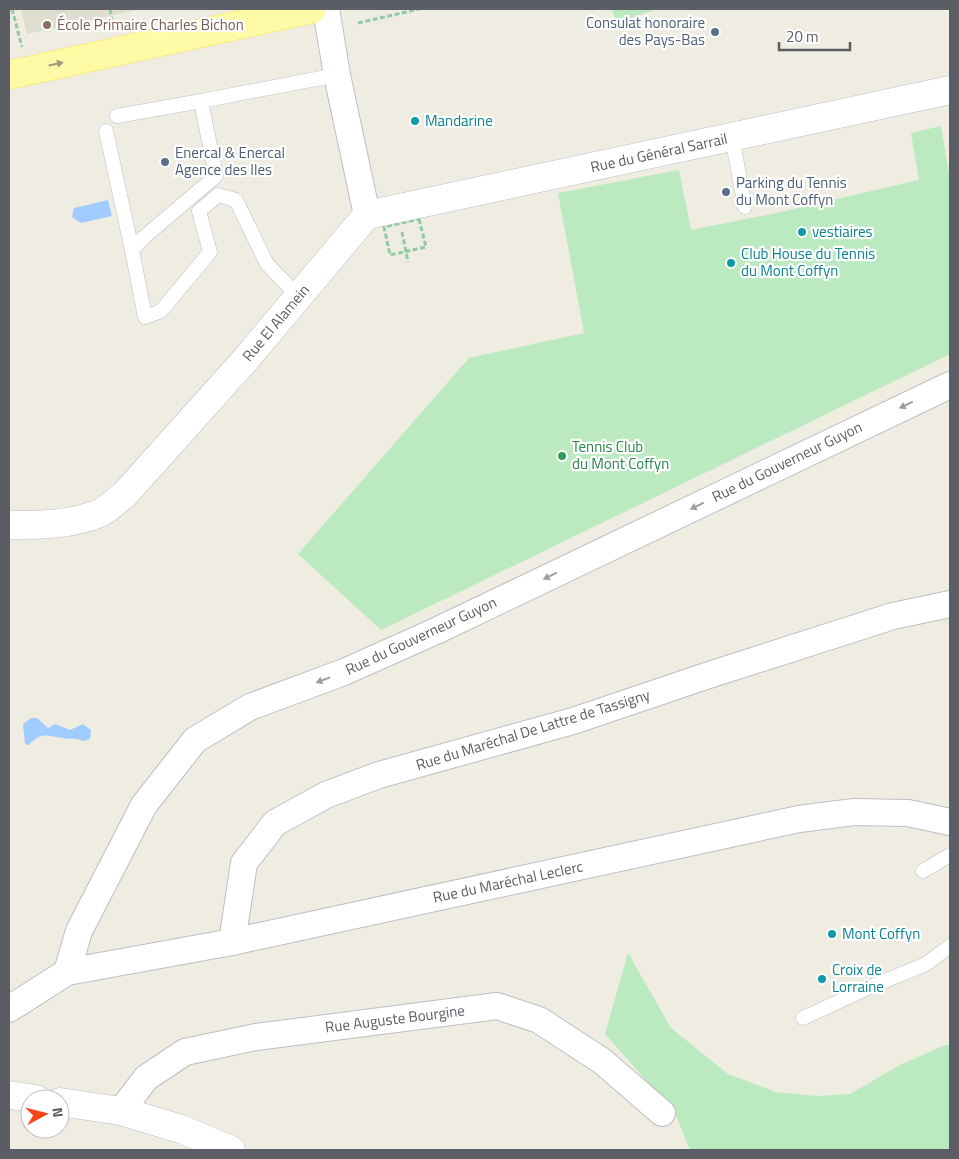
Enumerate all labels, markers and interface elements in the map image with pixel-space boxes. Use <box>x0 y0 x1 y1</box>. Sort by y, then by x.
place label: Consulat honoraire des Pays-Bas <box>586 11 705 51</box>
place label: École Primaire Charles Bichon <box>57 13 244 36</box>
marker: École Primaire Charles Bichon <box>41 19 53 31</box>
scale bar <box>779 20 850 52</box>
text: 20 m <box>786 25 819 48</box>
marker: Consulat honoraire des Pays-Bas <box>709 26 721 38</box>
one-way arrow <box>49 60 64 68</box>
place label: Mandarine <box>425 109 493 132</box>
marker: Mandarine <box>409 115 421 127</box>
street label: Rue du Général Sarrail <box>588 127 729 178</box>
place label: Enercal & Enercal Agence des Iles <box>175 141 285 181</box>
marker: Enercal & Enercal Agence des Iles <box>159 156 171 168</box>
place label: Parking du Tennis du Mont Coffyn <box>736 171 847 211</box>
marker: Parking du Tennis du Mont Coffyn <box>720 186 732 198</box>
place label: vestiaires <box>812 220 873 243</box>
marker: vestiaires <box>796 226 808 238</box>
place label: Club House du Tennis du Mont Coffyn <box>741 242 875 282</box>
marker: Club House du Tennis du Mont Coffyn <box>725 257 737 269</box>
street label: Rue El Alamein <box>236 279 315 366</box>
one-way arrow <box>899 402 913 410</box>
street label: Rue du Gouverneur Guyon <box>708 415 866 508</box>
place label: Tennis Club du Mont Coffyn <box>572 435 669 475</box>
marker: Tennis Club du Mont Coffyn <box>556 450 568 462</box>
one-way arrow <box>689 502 704 510</box>
one-way arrow <box>543 572 557 580</box>
street label: Rue du Gouverneur Guyon <box>341 590 500 681</box>
one-way arrow <box>315 677 330 684</box>
street label: Rue du Maréchal De Lattre de Tassigny <box>413 683 653 776</box>
street label: Rue du Maréchal Leclerc <box>431 854 585 909</box>
place label: Mont Coffyn <box>842 922 920 945</box>
marker: Mont Coffyn <box>826 928 838 940</box>
place label: Croix de Lorraine <box>832 958 884 998</box>
marker: Croix de Lorraine <box>816 973 828 985</box>
street label: Rue Auguste Bourgine <box>324 999 466 1038</box>
north arrow <box>20 1089 70 1139</box>
text: N <box>47 1106 69 1118</box>

